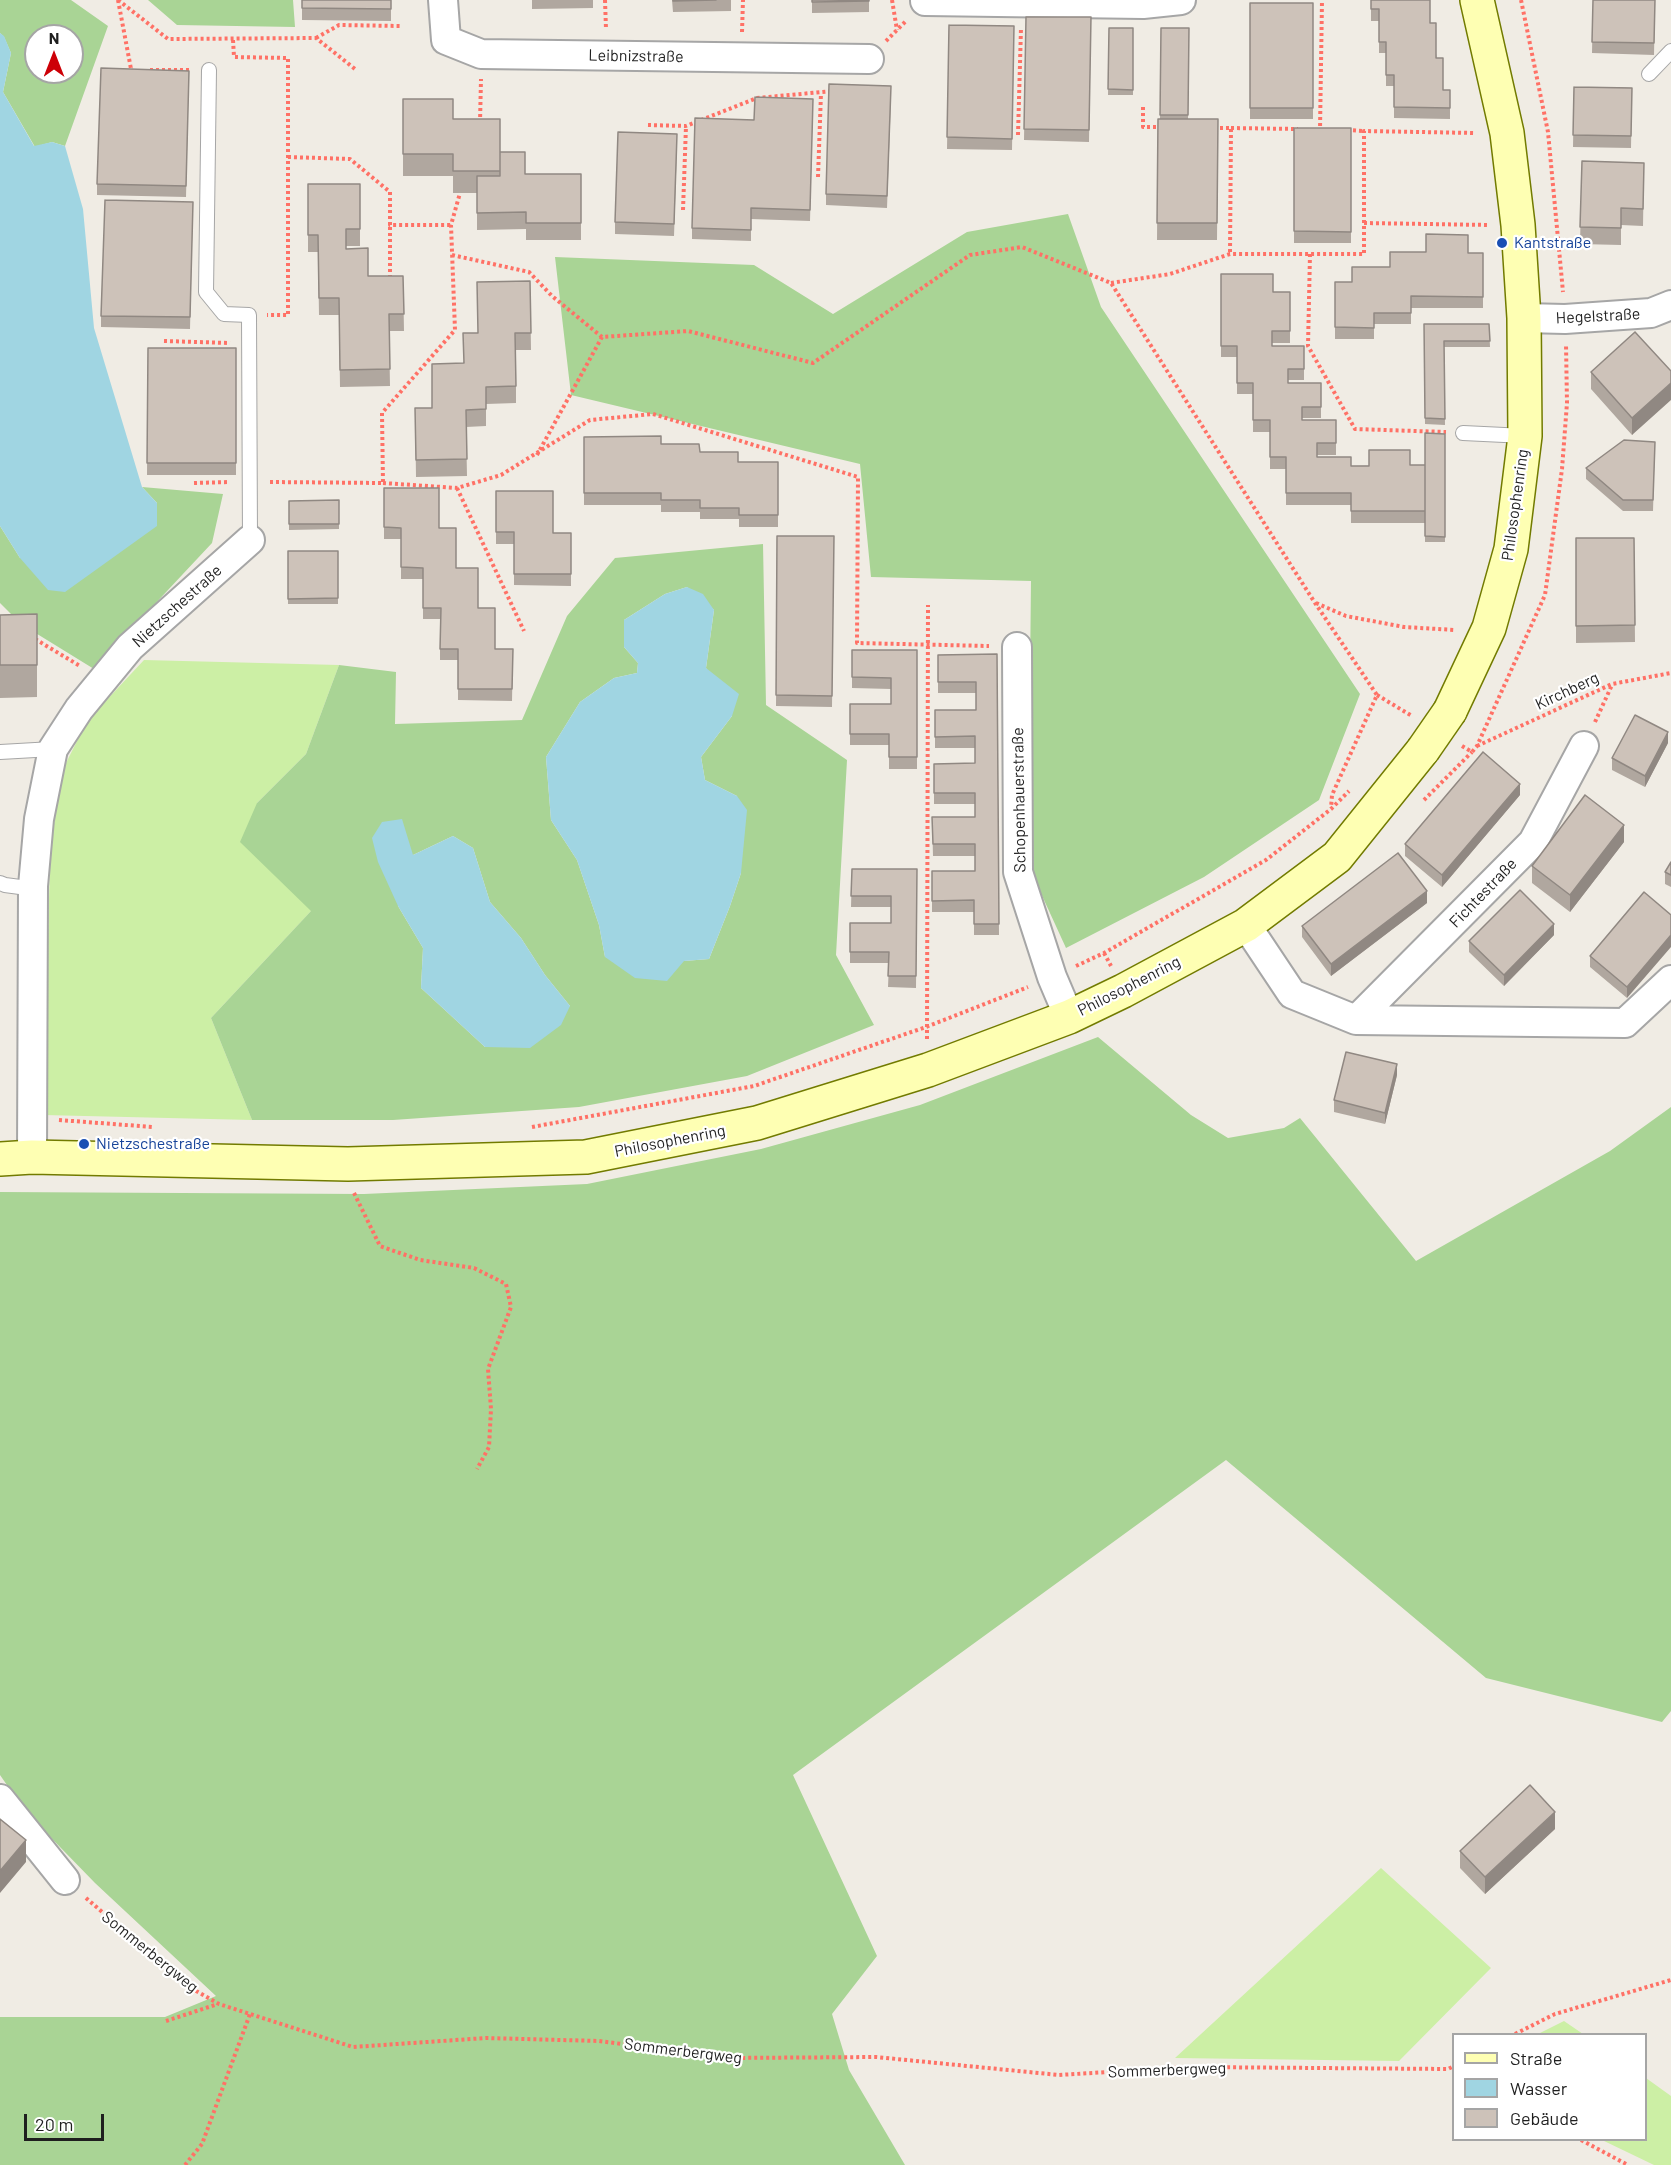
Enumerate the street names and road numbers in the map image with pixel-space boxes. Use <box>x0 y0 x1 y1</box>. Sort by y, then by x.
street label: Leibnizstraße <box>588 46 684 66</box>
street label: Hegelstraße <box>1555 304 1641 328</box>
street label: Philosophenring <box>1498 448 1532 562</box>
street label: Nietzschestraße <box>128 561 226 651</box>
street label: Kirchberg <box>1532 668 1602 714</box>
street label: Schopenhauerstraße <box>1008 727 1030 873</box>
street label: Fichtestraße <box>1445 854 1521 932</box>
street label: Philosophenring <box>1074 952 1184 1020</box>
street label: Philosophenring <box>613 1121 727 1161</box>
street label: Sommerbergweg <box>98 1907 202 1997</box>
street label: Sommerbergweg <box>623 2034 743 2068</box>
street label: Sommerbergweg <box>1107 2058 1227 2082</box>

